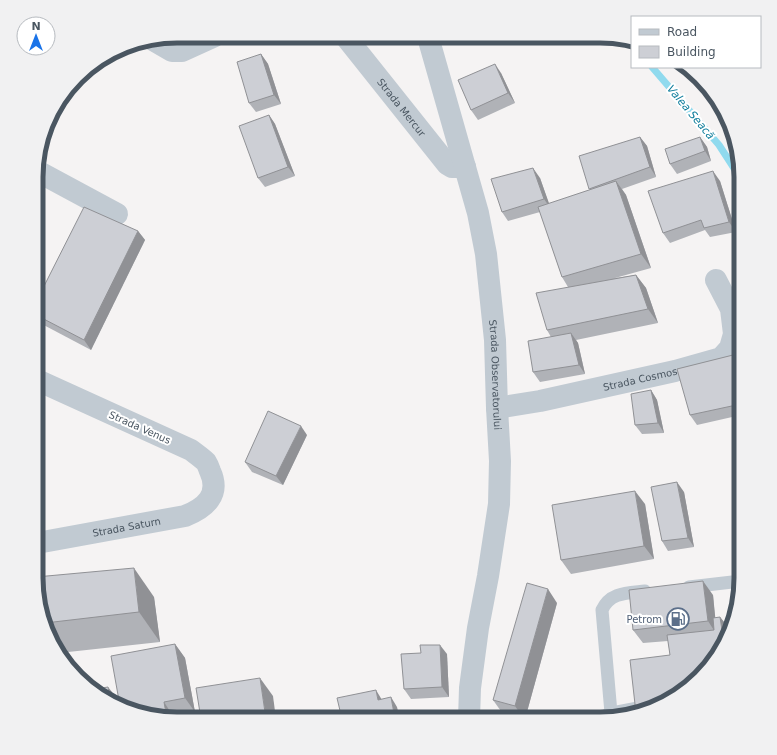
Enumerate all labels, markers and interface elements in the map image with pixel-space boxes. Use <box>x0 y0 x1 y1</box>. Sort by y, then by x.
north arrow <box>16 16 56 56</box>
legend <box>631 16 761 68</box>
text: N <box>31 20 41 33</box>
text: Road <box>667 25 697 39</box>
text: Building <box>667 45 716 59</box>
street label: Strada Mercur <box>375 76 428 139</box>
water label: Valea Seacă <box>664 83 717 142</box>
street label: Strada Observatorului <box>487 319 503 430</box>
street label: Strada Cosmos <box>602 366 678 393</box>
street label: Strada Venus <box>107 409 172 446</box>
street label: Strada Saturn <box>92 516 162 539</box>
fuel station icon: Petrom <box>665 606 691 632</box>
place label: Petrom <box>627 614 662 625</box>

